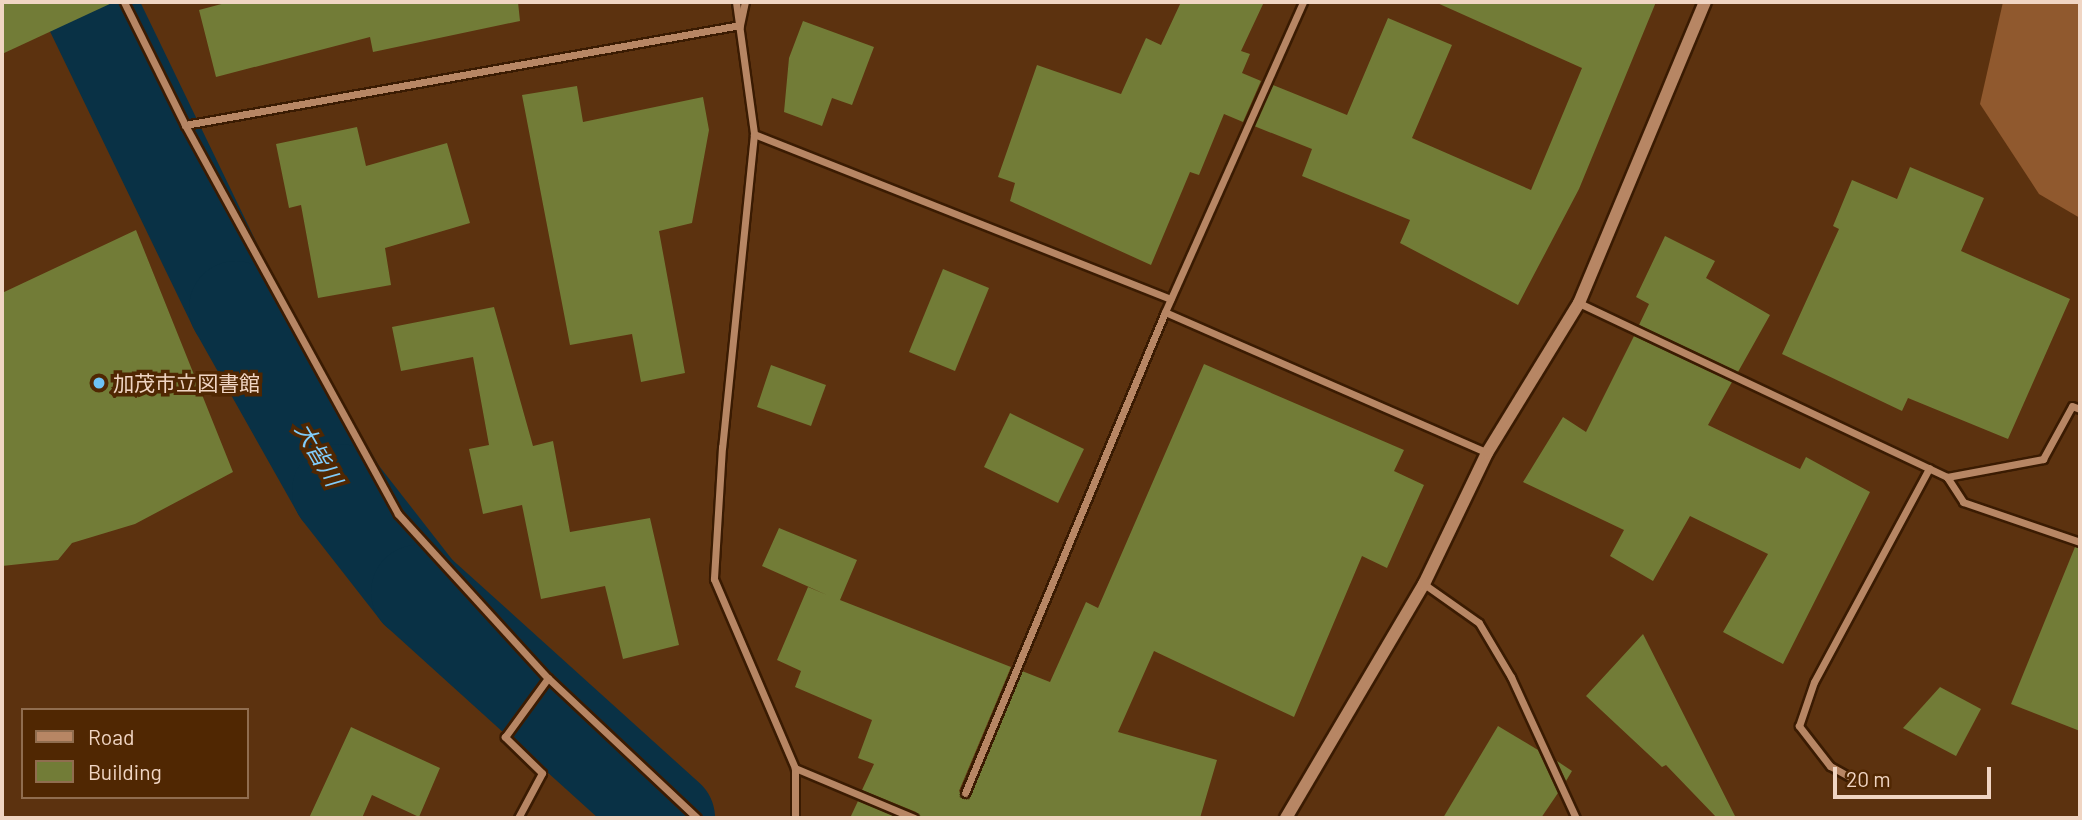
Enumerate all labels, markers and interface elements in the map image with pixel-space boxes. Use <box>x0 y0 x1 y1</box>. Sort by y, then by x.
place label: 加茂市立図書館 <box>113 370 260 396</box>
marker: 加茂市立図書館 <box>91 375 107 391</box>
water label: 大皆川 <box>290 417 348 491</box>
legend <box>21 708 248 799</box>
text: Road <box>88 724 134 749</box>
scale bar <box>1837 754 1994 798</box>
text: Building <box>88 759 162 784</box>
text: 20 m <box>1846 766 1891 791</box>

